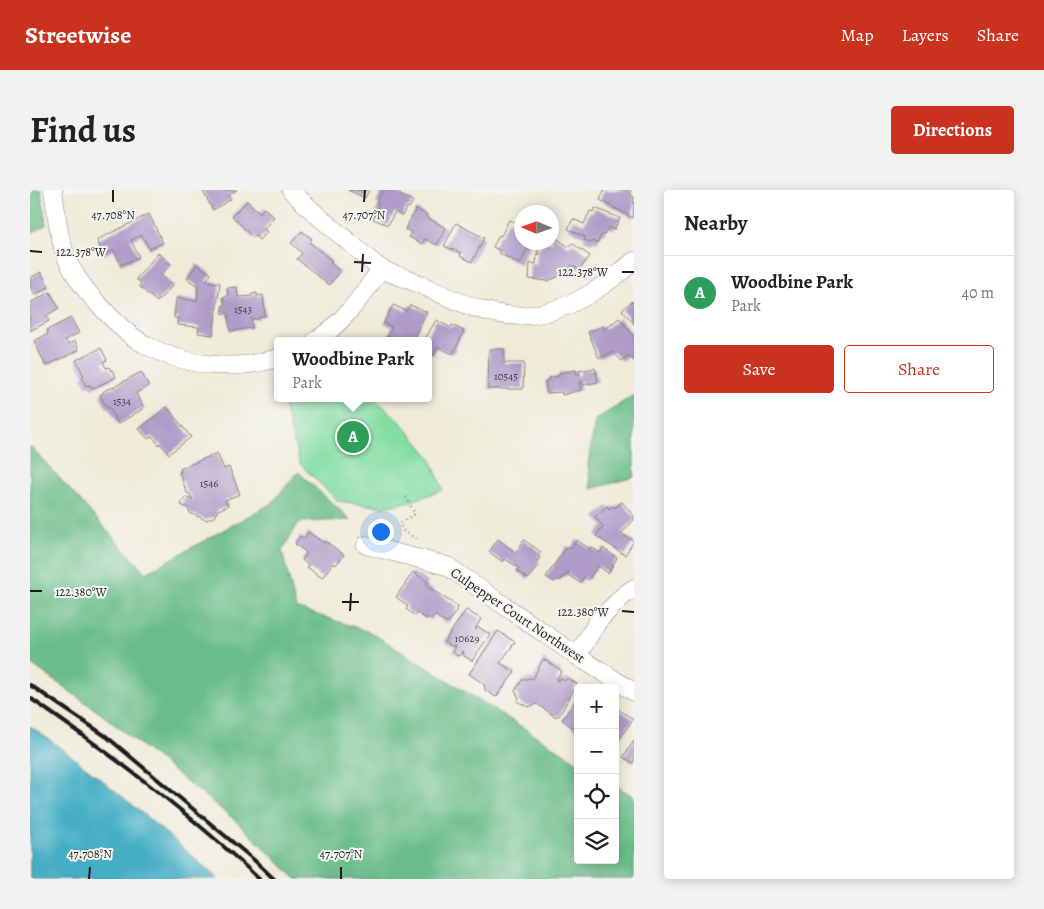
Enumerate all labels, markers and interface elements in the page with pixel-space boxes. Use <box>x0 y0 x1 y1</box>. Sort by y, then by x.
text: Streetwise <box>25 19 131 51</box>
text: Map <box>841 23 874 47</box>
text: Layers <box>902 23 949 47</box>
text: Share <box>977 23 1019 47</box>
text: Find us <box>30 106 136 154</box>
button: Directions <box>891 106 1014 154</box>
north arrow <box>514 205 559 250</box>
text: 47.708°N <box>91 207 135 223</box>
text: 47.707°N <box>343 207 386 223</box>
text: Nearby <box>684 209 747 237</box>
text: 122.378°W <box>56 244 107 260</box>
text: 122.378°W <box>558 264 609 280</box>
text: Woodbine Park <box>731 269 853 295</box>
text: A <box>695 282 705 304</box>
text: 40 m <box>962 282 994 304</box>
text: Park <box>731 295 761 317</box>
house number: 1543 <box>234 302 252 317</box>
popup <box>274 337 432 402</box>
button: Save <box>684 345 834 393</box>
button: Share <box>844 345 994 393</box>
text: Woodbine Park <box>292 346 414 372</box>
house number: 10545 <box>494 369 518 384</box>
text: Park <box>292 372 322 394</box>
house number: 1534 <box>113 394 131 409</box>
pin: A <box>337 418 369 456</box>
house number: 1546 <box>200 476 218 491</box>
your location <box>368 519 394 545</box>
street label: Culpepper Court Northwest <box>447 563 589 668</box>
text: 122.380°W <box>55 584 107 600</box>
text: 122.380°W <box>557 604 609 620</box>
house number: 10629 <box>455 631 479 646</box>
map controls <box>574 684 619 864</box>
button: + <box>574 684 619 729</box>
button: − <box>574 729 619 774</box>
button: locate <box>574 774 619 819</box>
button: layers <box>574 819 619 864</box>
text: 47.708°N <box>68 846 112 862</box>
text: 47.707°N <box>320 846 363 862</box>

